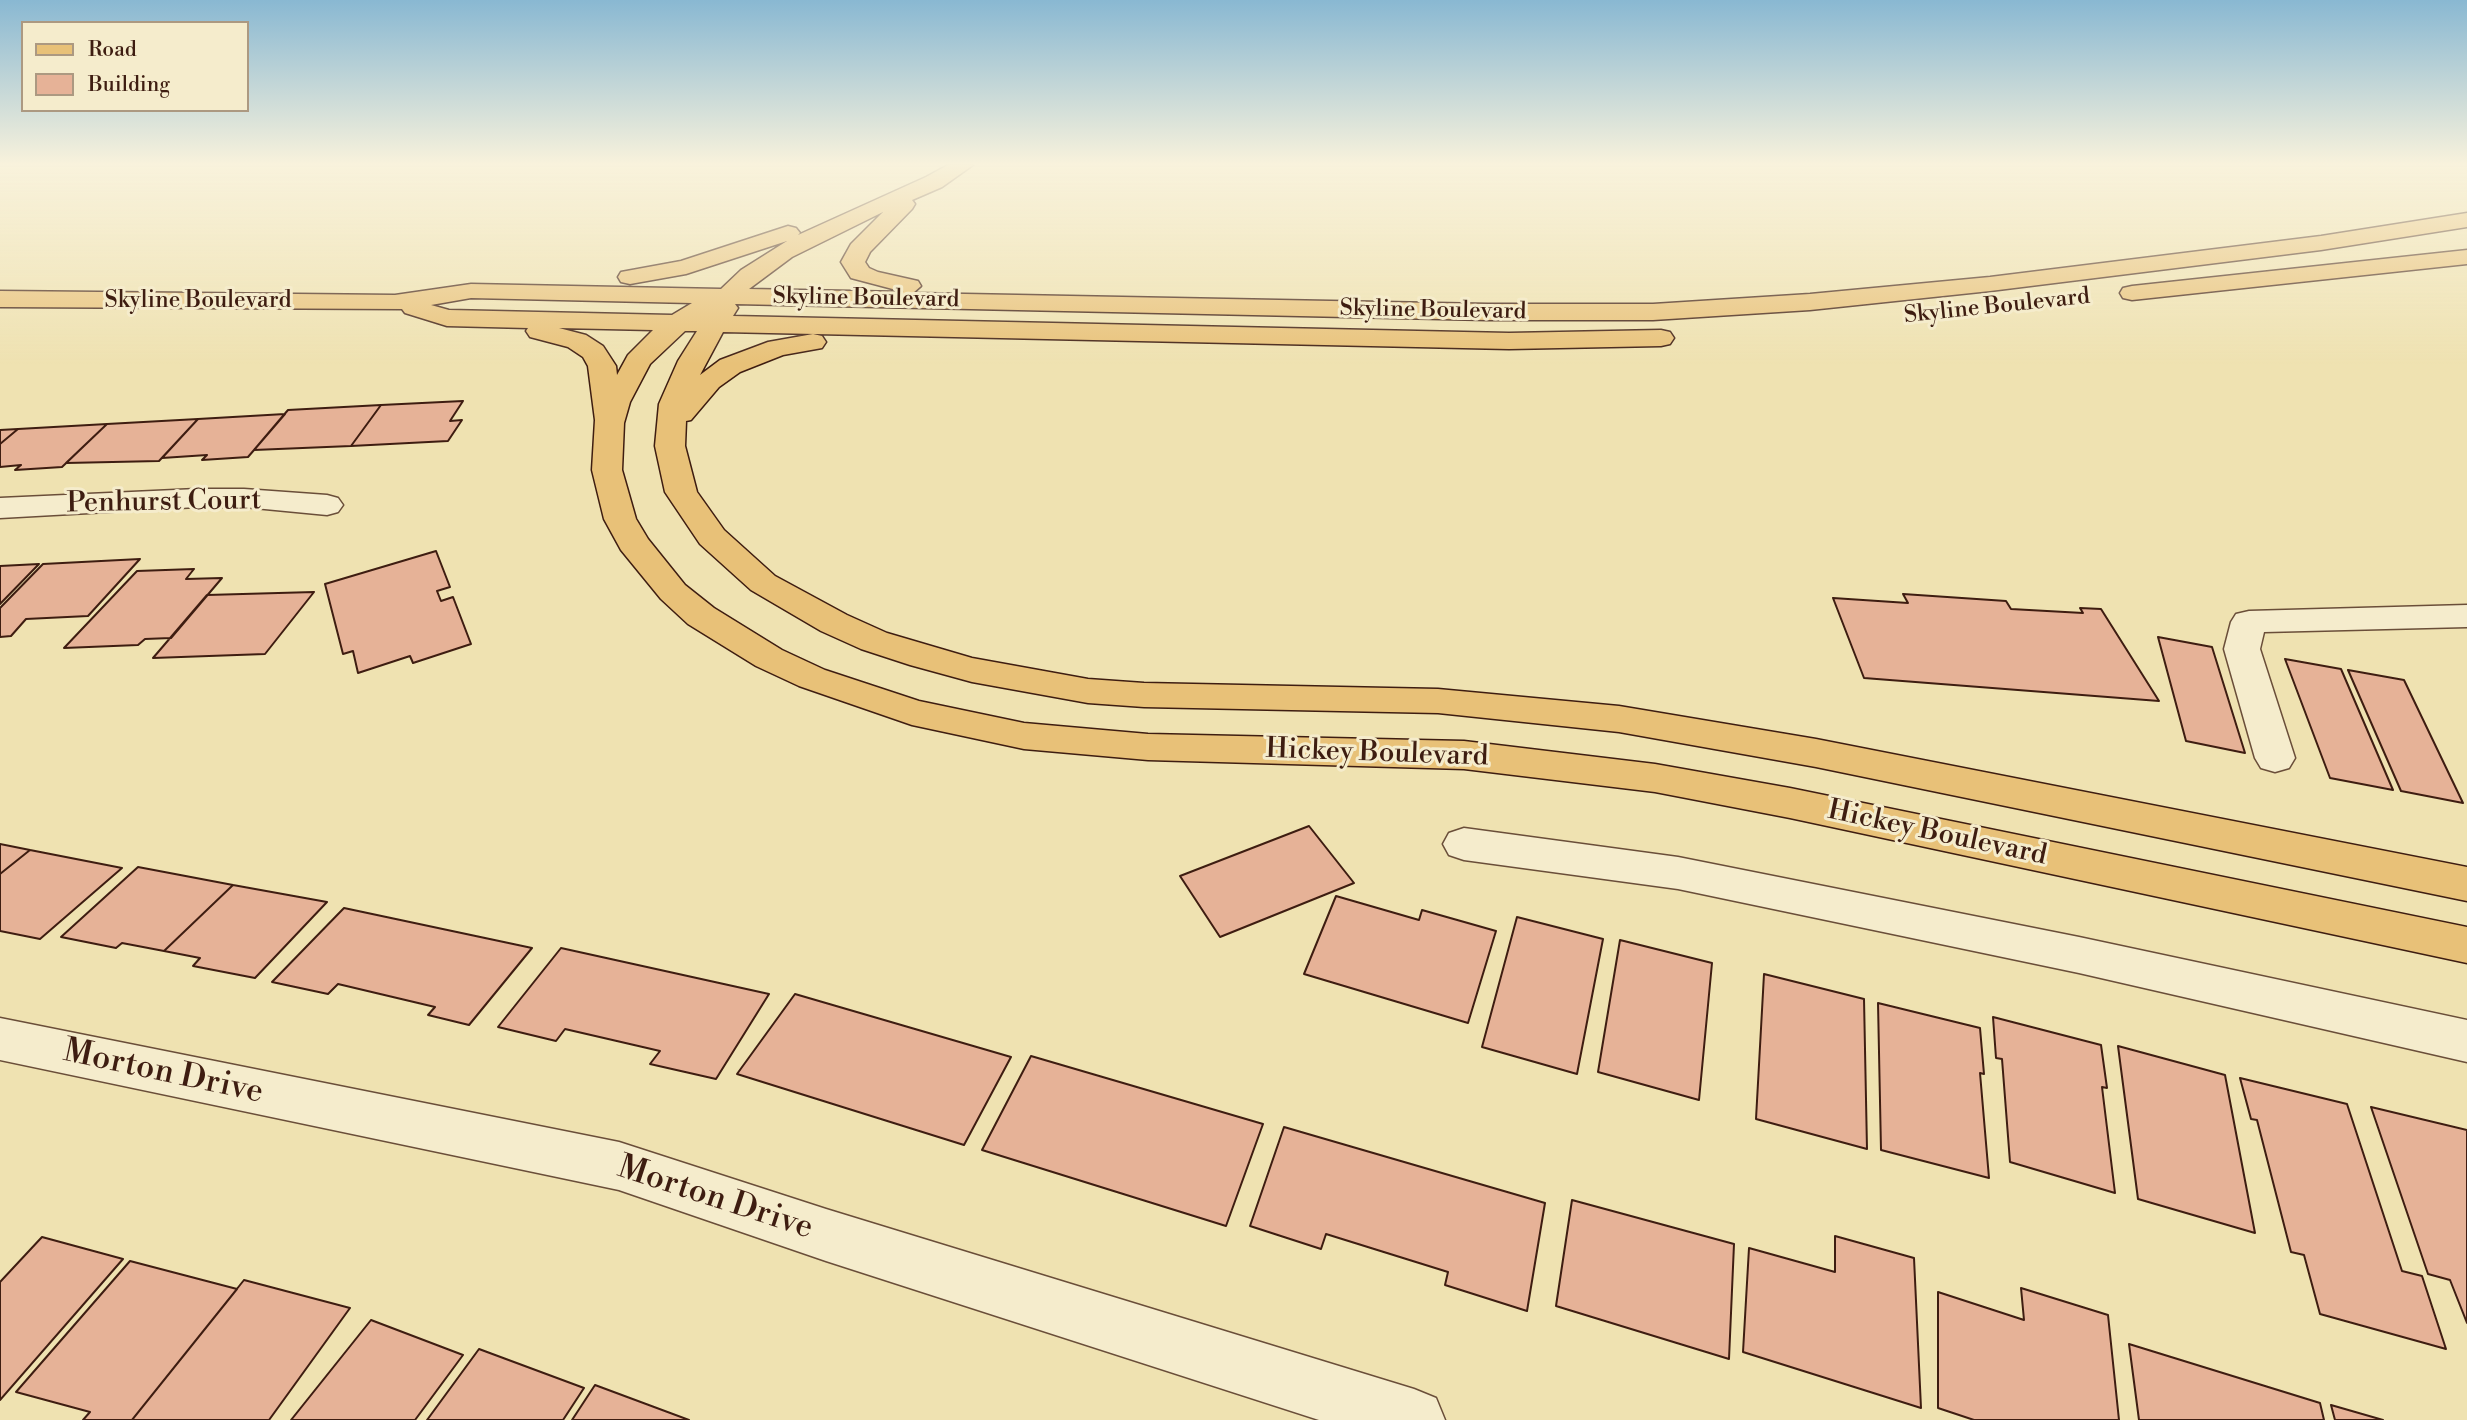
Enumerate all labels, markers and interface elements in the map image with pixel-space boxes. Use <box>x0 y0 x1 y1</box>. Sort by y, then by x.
legend <box>21 21 248 112</box>
text: Road <box>88 37 137 63</box>
text: Building <box>88 72 170 98</box>
street label: Skyline Boulevard <box>772 284 960 314</box>
street label: Skyline Boulevard <box>1903 284 2091 330</box>
street label: Skyline Boulevard <box>105 287 291 315</box>
street label: Skyline Boulevard <box>1339 296 1527 326</box>
street label: Penhurst Court <box>66 485 262 521</box>
street label: Hickey Boulevard <box>1265 733 1489 775</box>
street label: Hickey Boulevard <box>1824 794 2050 874</box>
street label: Morton Drive <box>59 1033 267 1113</box>
street label: Morton Drive <box>612 1149 818 1249</box>

